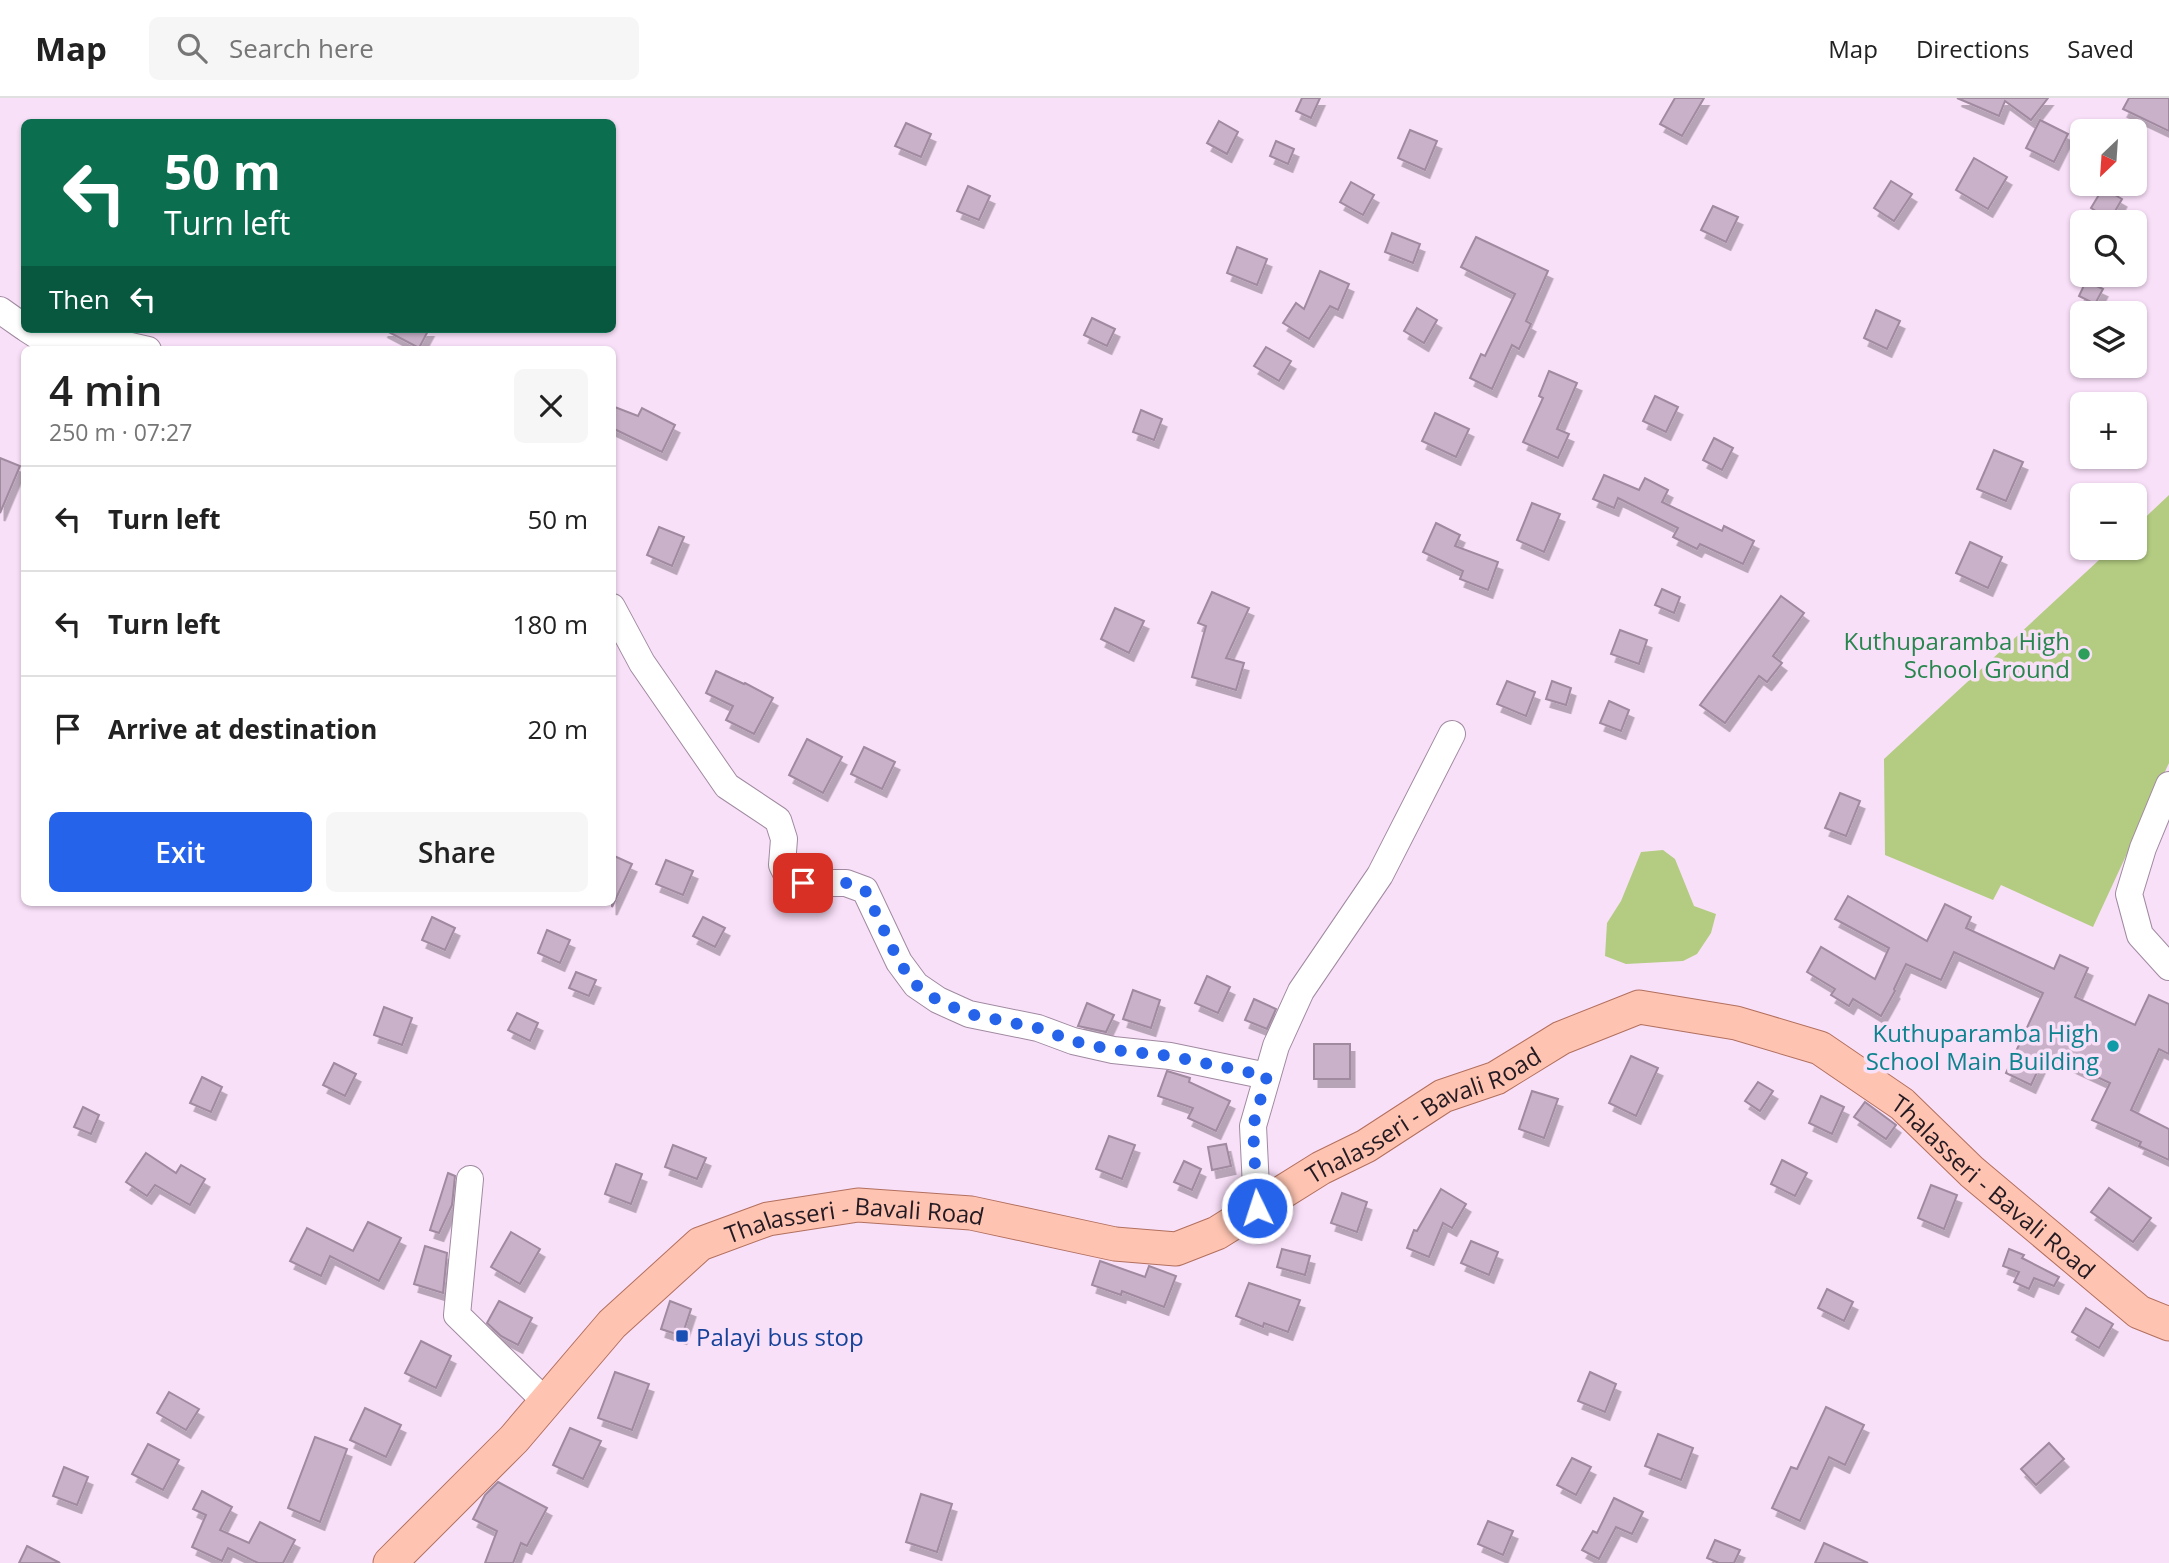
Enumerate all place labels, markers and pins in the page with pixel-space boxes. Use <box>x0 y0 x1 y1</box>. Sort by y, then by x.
place label: Kuthuparamba High School Ground <box>1843 624 2070 685</box>
marker: Kuthuparamba High School Ground <box>2076 646 2092 662</box>
pin <box>773 853 833 913</box>
place label: Kuthuparamba High School Main Building <box>1866 1016 2099 1077</box>
marker: Kuthuparamba High School Main Building <box>2105 1038 2121 1054</box>
place label: Palayi bus stop <box>696 1320 864 1353</box>
marker: Palayi bus stop <box>674 1328 690 1344</box>

